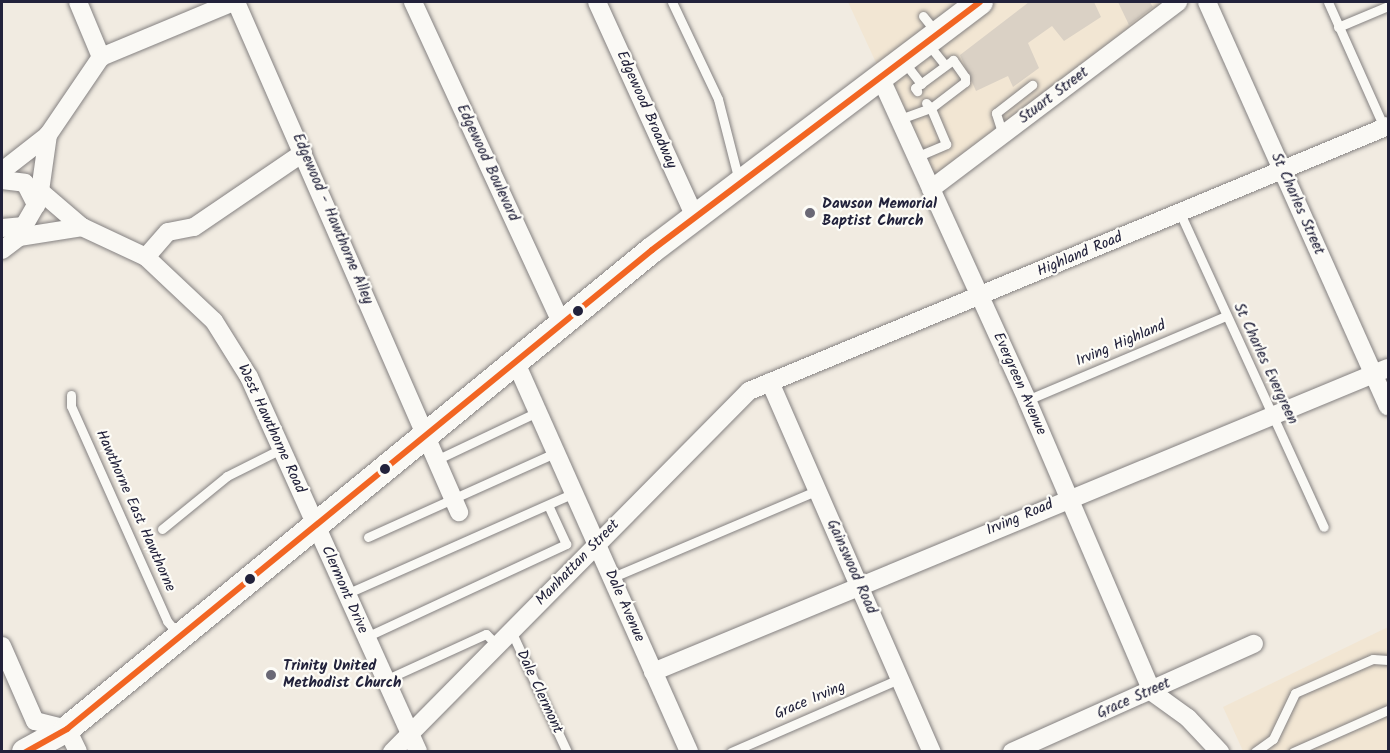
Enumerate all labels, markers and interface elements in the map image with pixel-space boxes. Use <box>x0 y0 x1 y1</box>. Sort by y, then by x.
street label: Edgewood Broadway <box>612 48 680 172</box>
street label: Stuart Street <box>1016 64 1092 128</box>
street label: Edgewood Boulevard <box>452 102 522 224</box>
street label: Edgewood - Hawthorne Alley <box>288 131 376 307</box>
street label: St Charles Street <box>1266 150 1328 258</box>
place label: Dawson Memorial Baptist Church <box>822 195 937 230</box>
marker: Dawson Memorial Baptist Church <box>803 206 817 220</box>
street label: Highland Road <box>1035 229 1125 281</box>
street label: St Charles Evergreen <box>1229 300 1301 428</box>
unlabelled marker <box>572 305 584 317</box>
street label: Irving Highland <box>1073 317 1169 371</box>
street label: Evergreen Avenue <box>988 330 1050 438</box>
street label: West Hawthorne Road <box>233 362 309 496</box>
street label: Hawthorne East Hawthorne <box>91 427 179 595</box>
unlabelled marker <box>379 463 391 475</box>
street label: Irving Road <box>984 496 1056 540</box>
street label: Manhattan Street <box>532 516 624 610</box>
street label: Gainswood Road <box>822 517 880 617</box>
street label: Clermont Drive <box>317 543 371 637</box>
street label: Dale Avenue <box>600 567 648 645</box>
unlabelled marker <box>244 573 256 585</box>
street label: Dale Clermont <box>512 647 566 737</box>
place label: Trinity United Methodist Church <box>283 657 401 692</box>
marker: Trinity United Methodist Church <box>264 668 278 682</box>
street label: Grace Street <box>1094 675 1174 723</box>
street label: Grace Irving <box>772 678 848 724</box>

